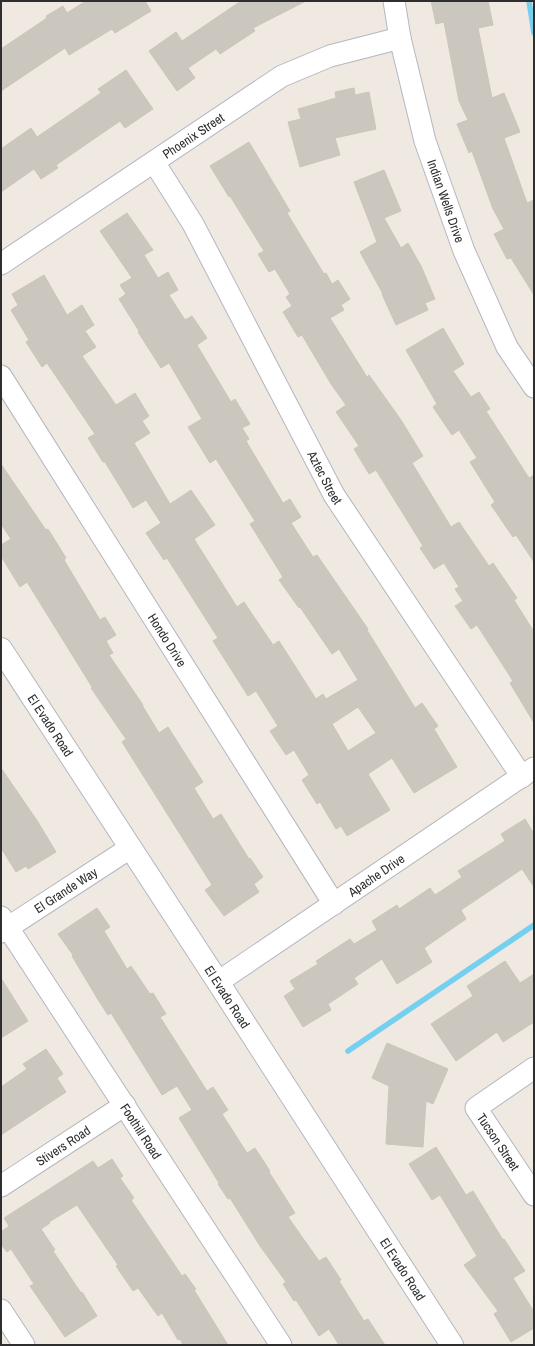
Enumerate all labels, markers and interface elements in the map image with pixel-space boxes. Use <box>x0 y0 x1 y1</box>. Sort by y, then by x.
street label: Phoenix Street <box>159 109 227 162</box>
street label: Indian Wells Drive <box>424 157 469 245</box>
street label: Aztec Street <box>303 447 346 508</box>
street label: Hondo Drive <box>144 610 191 670</box>
street label: El Evado Road <box>24 691 77 760</box>
street label: Apache Drive <box>344 850 408 901</box>
street label: El Grande Way <box>31 863 101 917</box>
street label: El Evado Road <box>201 962 254 1031</box>
street label: Foothill Road <box>117 1100 166 1162</box>
street label: Tucson Street <box>473 1110 524 1174</box>
street label: Stivers Road <box>32 1121 93 1170</box>
street label: El Evado Road <box>377 1235 430 1304</box>

